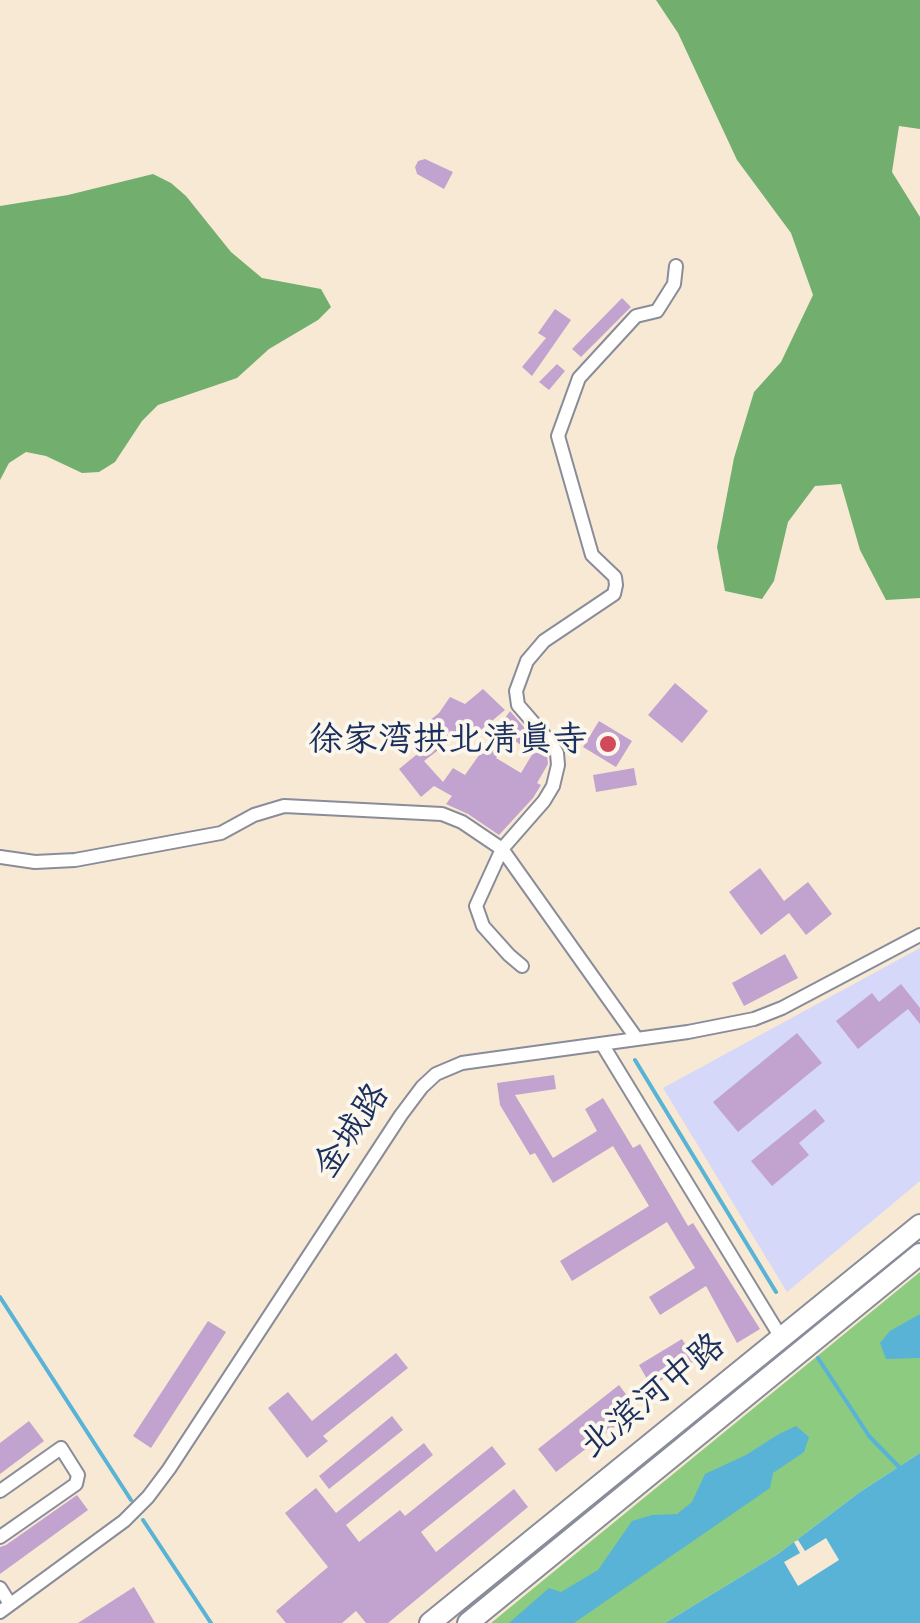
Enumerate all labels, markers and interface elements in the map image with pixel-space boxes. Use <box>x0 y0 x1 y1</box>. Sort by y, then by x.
place label: 徐家湾拱北清真寺 <box>308 723 588 765</box>
marker: 徐家湾拱北清真寺 <box>597 733 619 755</box>
street label: 金城路 <box>308 1078 402 1188</box>
street label: 北滨河中路 <box>574 1328 736 1470</box>

